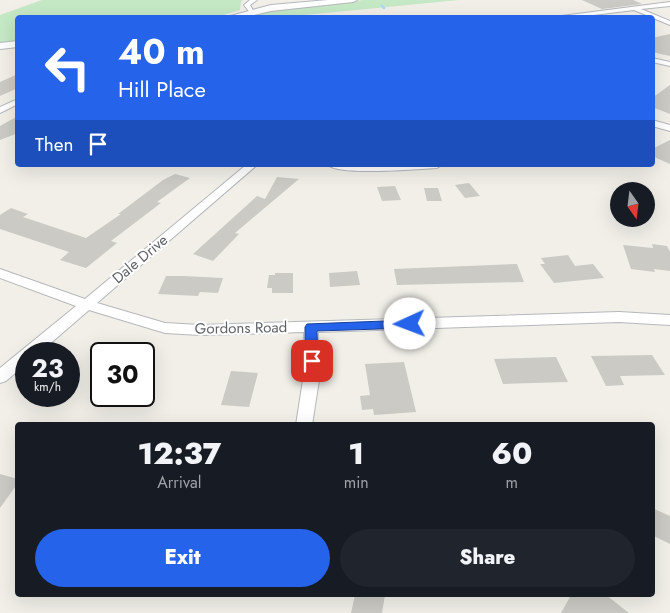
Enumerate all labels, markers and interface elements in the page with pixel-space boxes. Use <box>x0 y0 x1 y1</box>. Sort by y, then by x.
text: 40 m <box>118 27 205 77</box>
icon: left <box>35 35 100 100</box>
text: Hill Place <box>118 73 206 105</box>
icon: arrive <box>84 130 112 158</box>
text: Then <box>35 131 74 158</box>
north arrow <box>610 182 655 228</box>
map controls <box>610 182 655 227</box>
street label: Dale Drive <box>107 229 173 289</box>
position arrow <box>383 297 435 349</box>
street label: Gordons Road <box>195 316 287 340</box>
pin <box>291 340 333 382</box>
speed limit sign: 30 <box>90 342 155 407</box>
icon: arrive <box>298 347 326 375</box>
text: 23 <box>32 350 63 386</box>
text: km/h <box>34 378 61 396</box>
text: 12:37 <box>137 432 221 475</box>
text: 1 <box>348 432 364 475</box>
text: 60 <box>491 432 533 475</box>
text: Arrival <box>157 471 201 494</box>
text: min <box>344 471 369 494</box>
text: m <box>506 471 518 494</box>
button: Exit <box>35 529 330 587</box>
button: Share <box>340 529 635 587</box>

